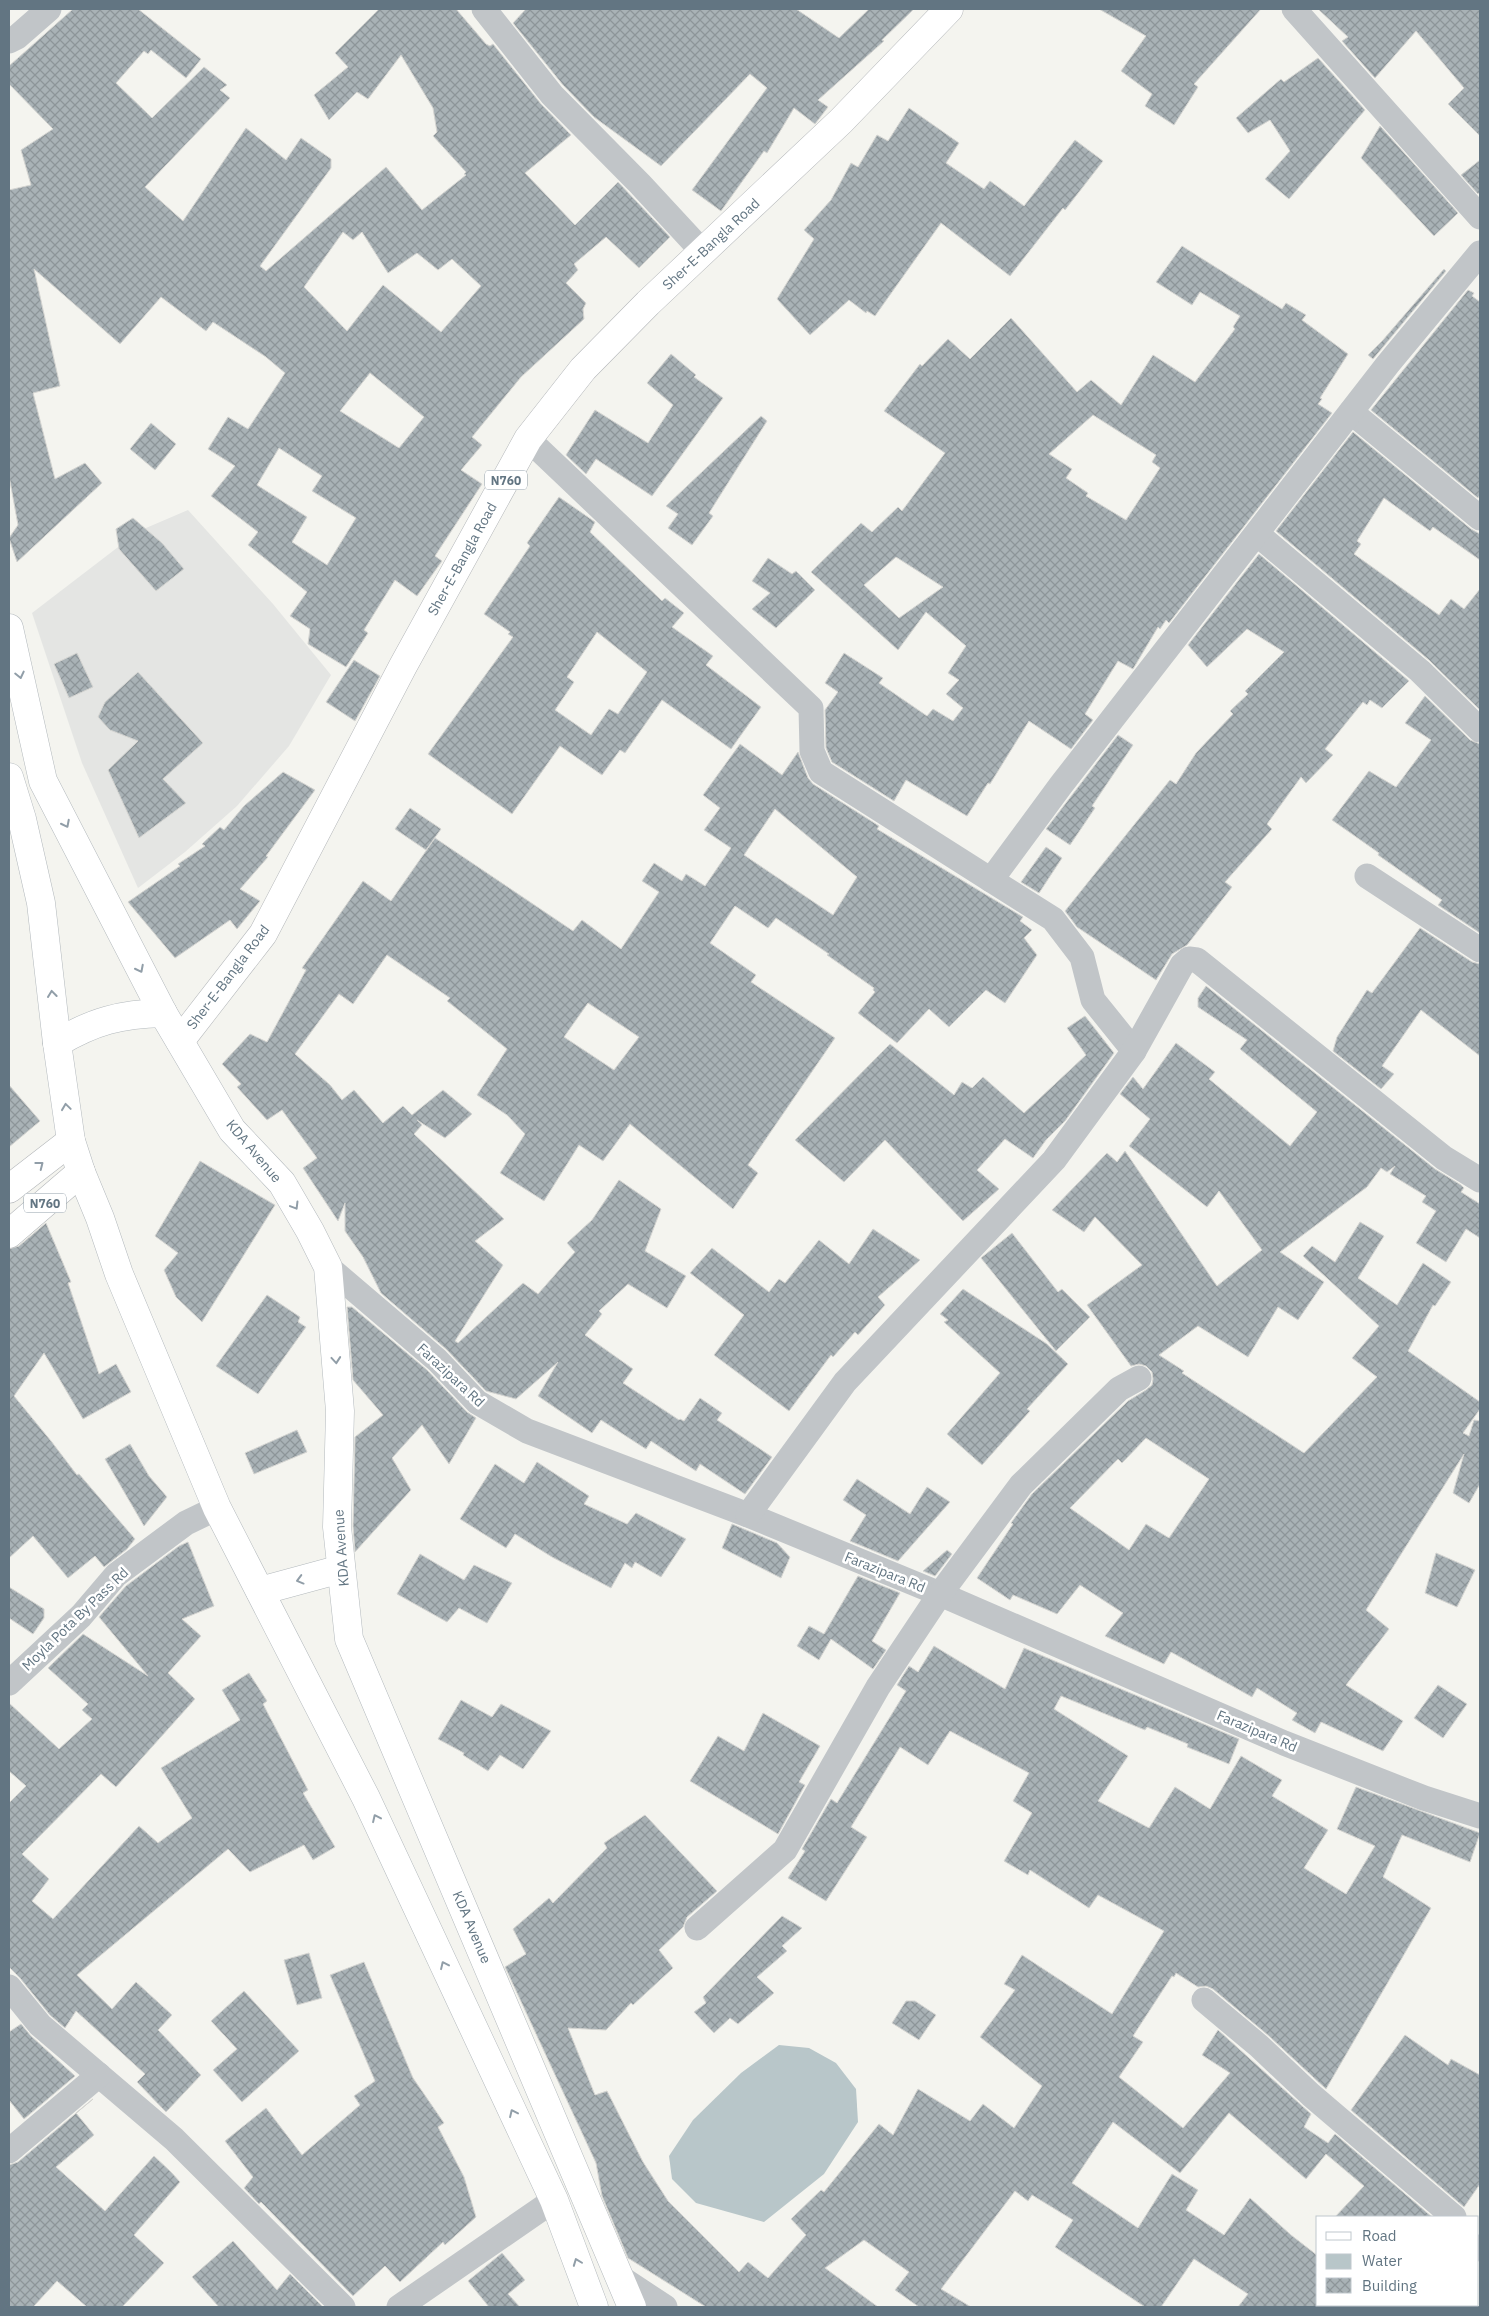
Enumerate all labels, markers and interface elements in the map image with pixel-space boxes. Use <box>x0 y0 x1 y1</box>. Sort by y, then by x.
street label: Sher-E-Bangla Road <box>659 194 763 294</box>
road number: N760 <box>485 470 527 490</box>
street label: Sher-E-Bangla Road <box>423 499 501 619</box>
one-way arrow <box>14 671 24 680</box>
one-way arrow <box>60 819 70 828</box>
street label: Sher-E-Bangla Road <box>183 921 273 1033</box>
one-way arrow <box>134 963 144 972</box>
one-way arrow <box>47 990 58 998</box>
one-way arrow <box>61 1103 72 1111</box>
street label: KDA Avenue <box>222 1116 286 1187</box>
one-way arrow <box>34 1162 44 1171</box>
road number: N760 <box>24 1194 66 1212</box>
one-way arrow <box>289 1201 299 1210</box>
street label: Farazipara Rd <box>414 1339 488 1411</box>
one-way arrow <box>330 1356 341 1364</box>
street label: KDA Avenue <box>329 1509 353 1587</box>
street label: Farazipara Rd <box>842 1548 928 1596</box>
street label: Moyla Pota By Pass Rd <box>18 1563 132 1675</box>
one-way arrow <box>296 1574 305 1585</box>
street label: Farazipara Rd <box>1214 1706 1300 1756</box>
one-way arrow <box>371 1814 382 1823</box>
street label: KDA Avenue <box>449 1888 495 1966</box>
one-way arrow <box>440 1961 451 1970</box>
one-way arrow <box>509 2109 519 2118</box>
legend <box>1316 2216 1479 2306</box>
text: Road <box>1362 2226 1397 2245</box>
text: Water <box>1362 2251 1403 2270</box>
one-way arrow <box>573 2258 583 2267</box>
text: Building <box>1362 2276 1417 2295</box>

